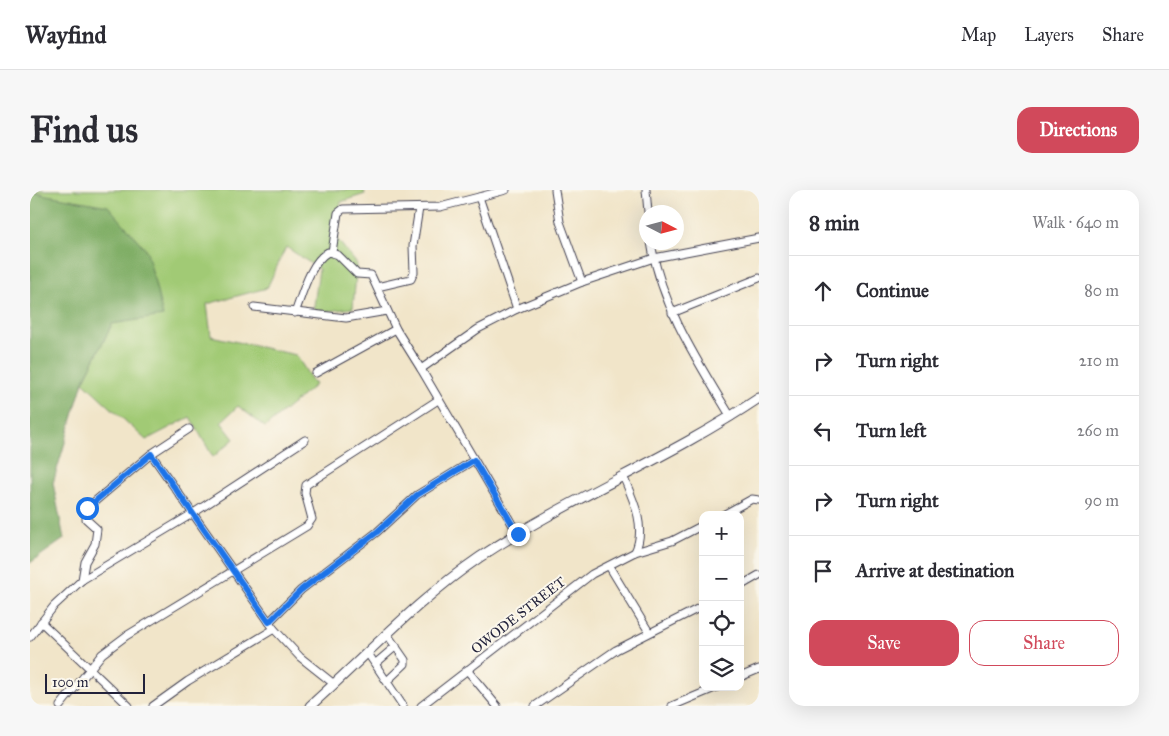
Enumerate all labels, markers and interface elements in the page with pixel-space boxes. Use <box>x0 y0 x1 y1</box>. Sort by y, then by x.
text: Wayfind <box>25 20 107 50</box>
text: Map <box>961 24 996 46</box>
text: Layers <box>1024 24 1074 46</box>
text: Share <box>1102 24 1144 46</box>
button: Directions <box>1017 107 1139 153</box>
text: Find us <box>30 109 138 152</box>
north arrow <box>639 205 684 250</box>
text: 8 min <box>809 210 859 236</box>
text: Walk · 640 m <box>1032 213 1119 232</box>
icon: ahead <box>809 277 837 305</box>
text: Continue <box>856 279 929 302</box>
text: 80 m <box>1084 281 1119 300</box>
icon: right <box>809 347 837 375</box>
text: Turn right <box>856 349 939 372</box>
text: 210 m <box>1079 351 1119 370</box>
icon: left <box>809 417 837 445</box>
text: Turn left <box>856 419 926 442</box>
text: 260 m <box>1077 421 1119 440</box>
icon: right <box>809 487 837 515</box>
text: Turn right <box>856 489 939 512</box>
text: 90 m <box>1084 491 1119 510</box>
route start <box>76 497 99 520</box>
map controls <box>699 511 744 691</box>
button: + <box>699 511 744 556</box>
route end <box>507 523 530 546</box>
button: − <box>699 556 744 601</box>
icon: arrive <box>809 557 837 585</box>
text: Arrive at destination <box>856 559 1014 582</box>
street label: OWODE STREET <box>468 573 569 658</box>
button: locate <box>699 601 744 646</box>
button: Save <box>809 620 959 666</box>
button: Share <box>969 620 1119 666</box>
button: layers <box>699 646 744 691</box>
scale bar <box>45 671 145 694</box>
text: 100 m <box>52 674 89 691</box>

